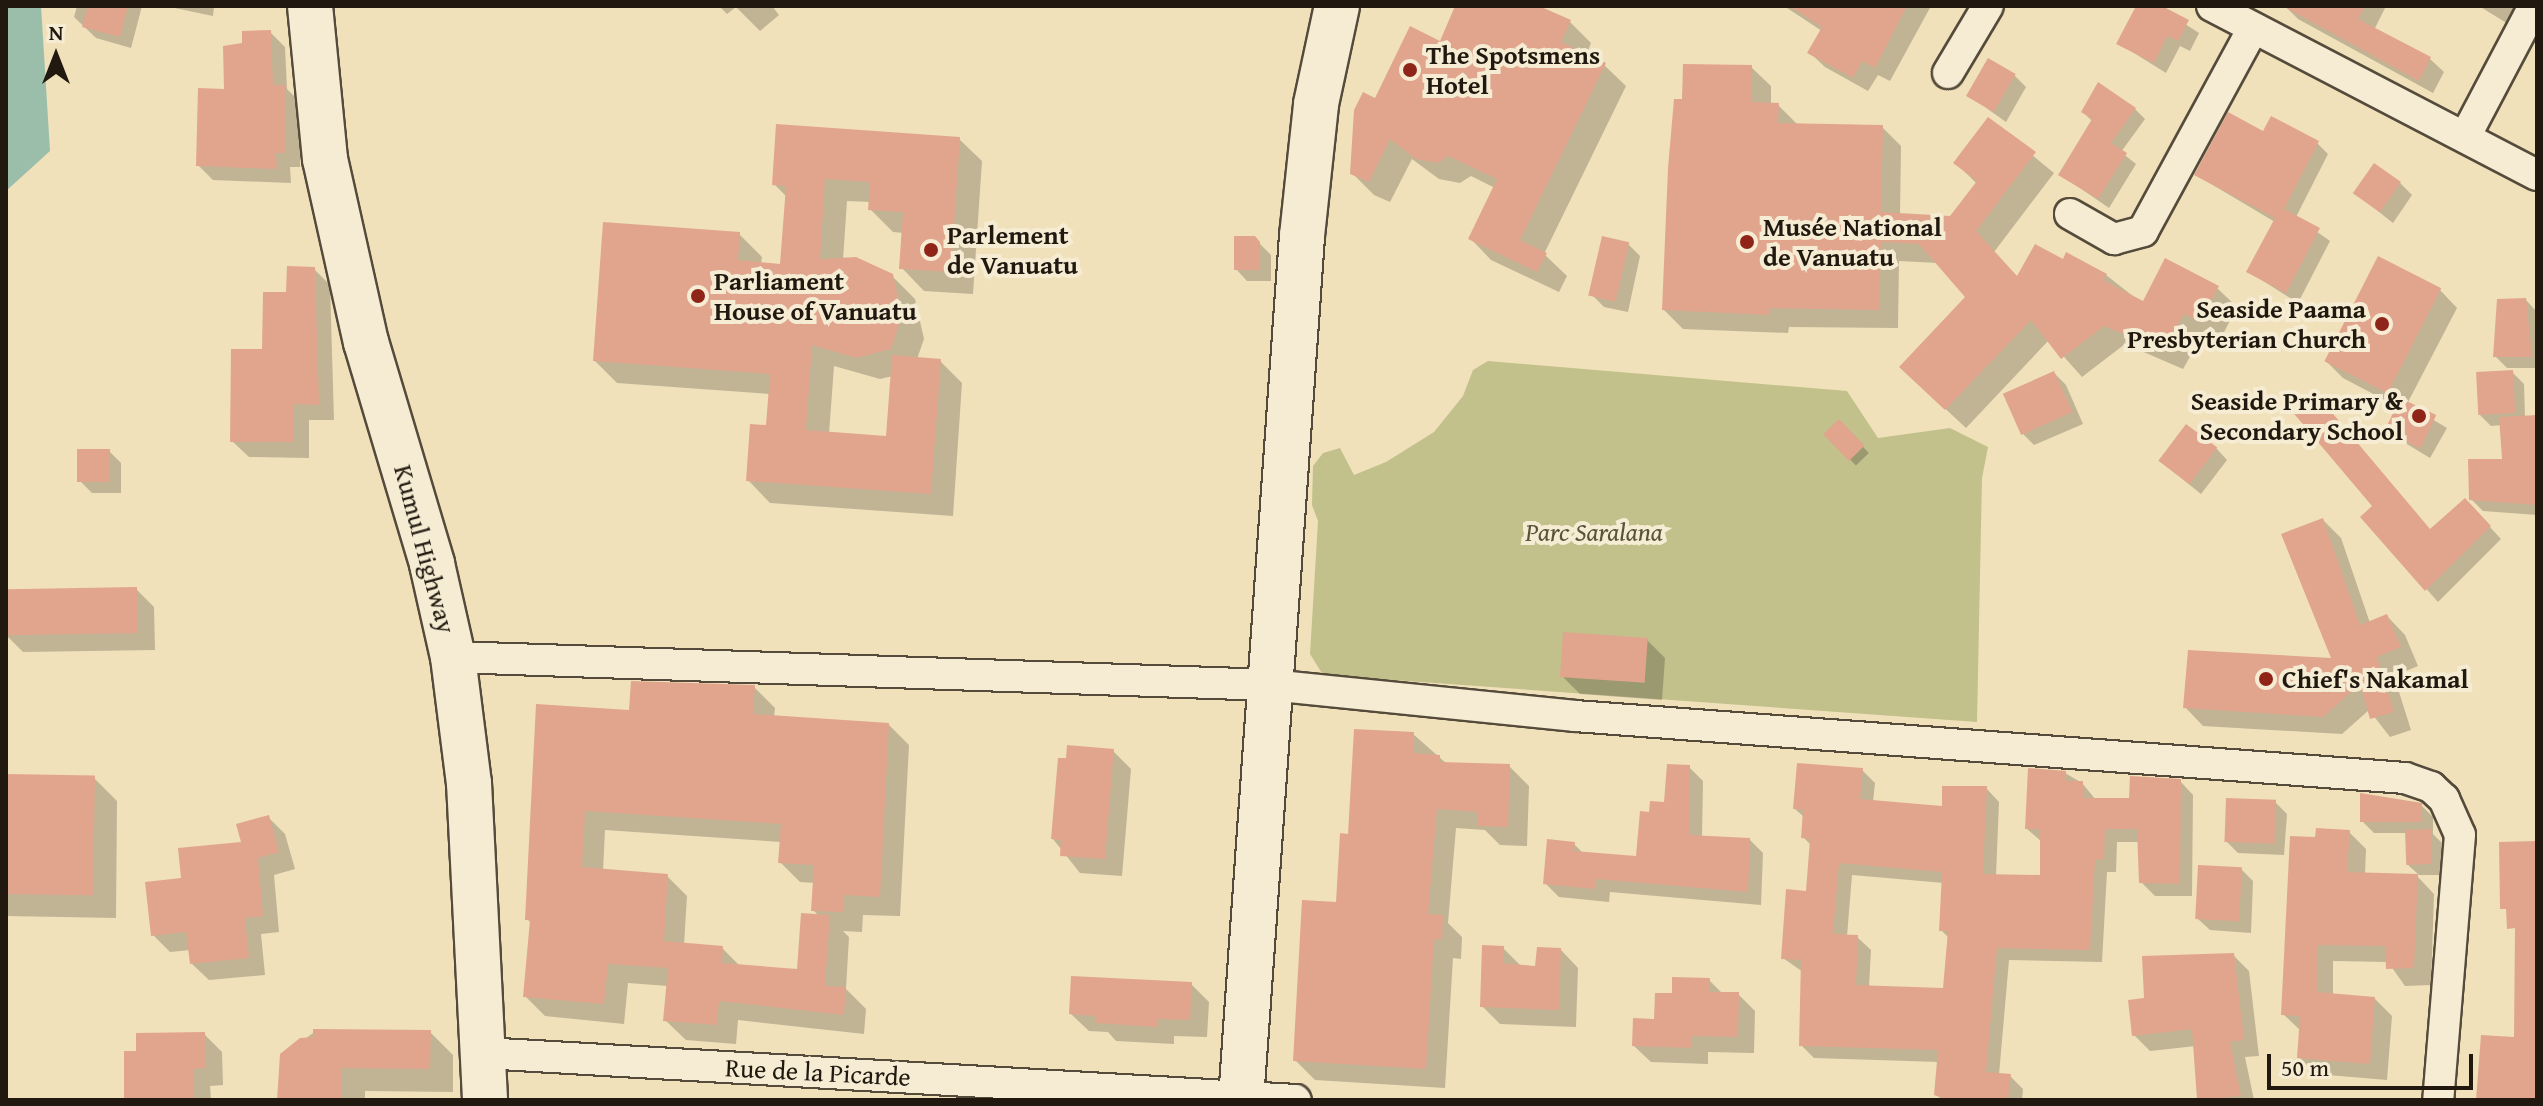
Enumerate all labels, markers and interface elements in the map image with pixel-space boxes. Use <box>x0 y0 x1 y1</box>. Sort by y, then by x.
north arrow <box>16 16 96 96</box>
text: N <box>49 16 63 48</box>
place label: The Spotsmens Hotel <box>1426 39 1600 100</box>
marker: The Spotsmens Hotel <box>1401 61 1419 79</box>
place label: Musée National de Vanuatu <box>1763 211 1942 272</box>
place label: Parlement de Vanuatu <box>947 219 1078 280</box>
marker: Musée National de Vanuatu <box>1738 233 1756 251</box>
marker: Parlement de Vanuatu <box>922 241 940 259</box>
place label: Parliament House of Vanuatu <box>714 265 917 326</box>
marker: Parliament House of Vanuatu <box>689 287 707 305</box>
place label: Seaside Paama Presbyterian Church <box>2127 293 2366 354</box>
marker: Seaside Paama Presbyterian Church <box>2373 315 2391 333</box>
place label: Seaside Primary & Secondary School <box>2191 385 2403 446</box>
marker: Seaside Primary & Secondary School <box>2410 407 2428 425</box>
street label: Kumul Highway <box>388 461 462 637</box>
park label: Parc Saralana <box>1525 516 1663 548</box>
place label: Chief's Nakamal <box>2282 663 2469 695</box>
marker: Chief's Nakamal <box>2257 670 2275 688</box>
scale bar <box>2271 1038 2477 1088</box>
text: 50 m <box>2281 1050 2329 1085</box>
street label: Rue de la Picarde <box>724 1052 912 1092</box>

